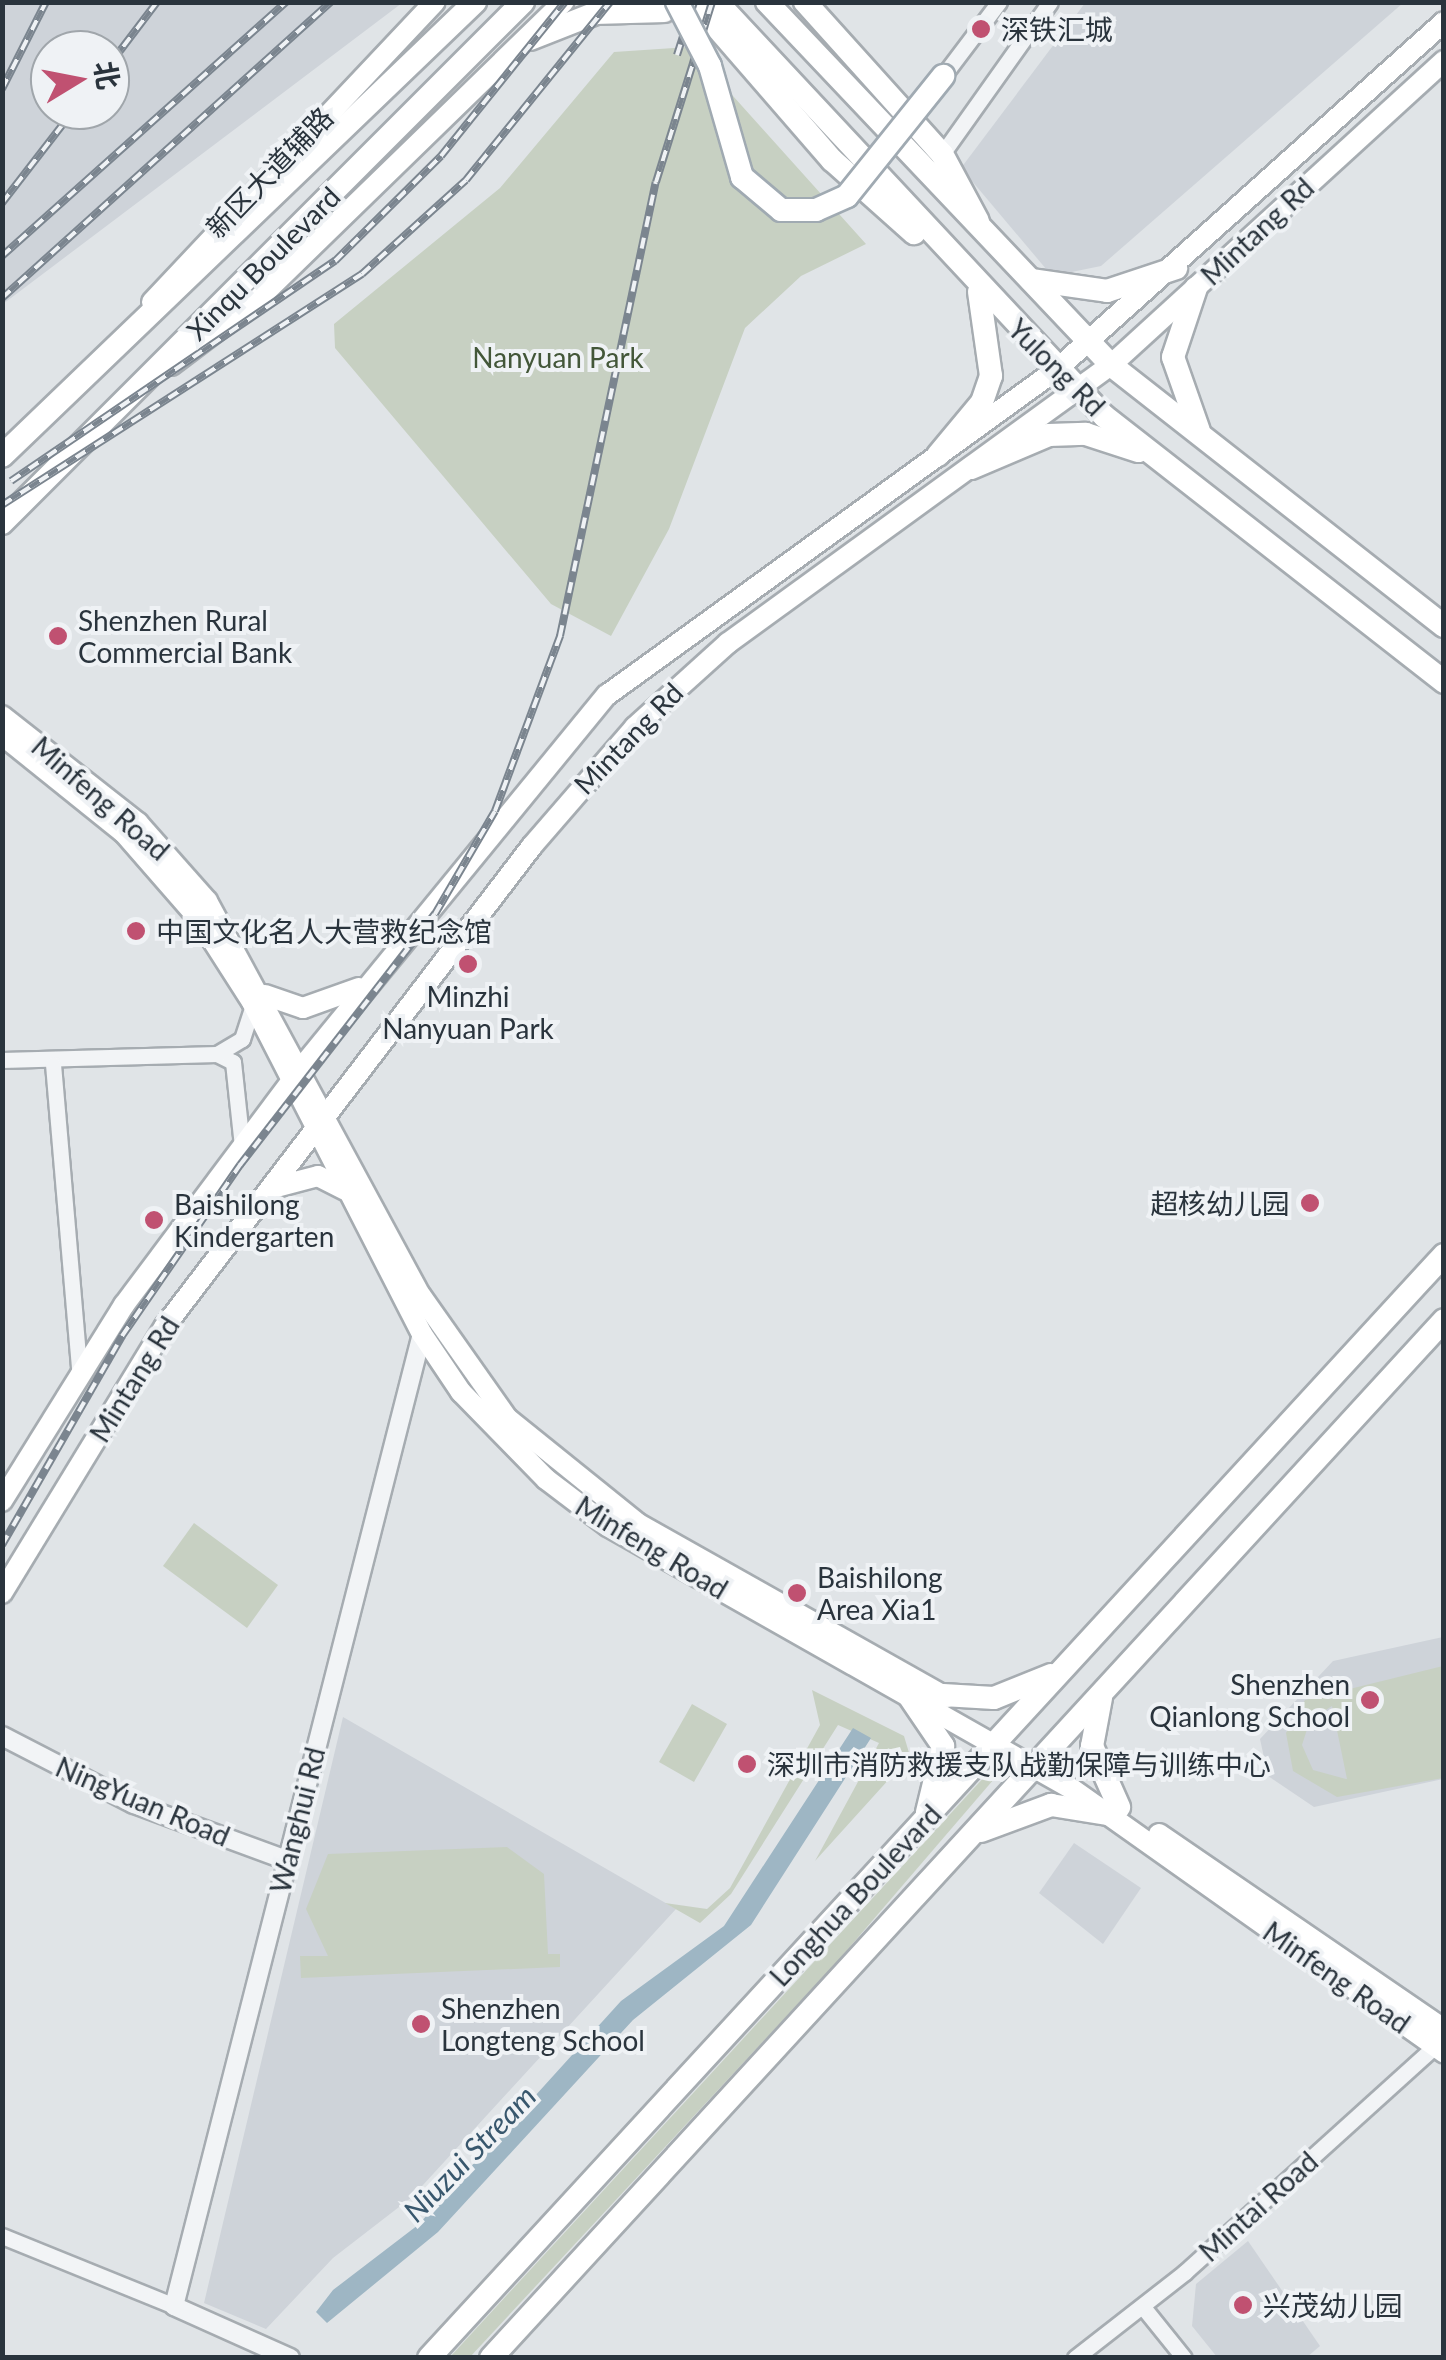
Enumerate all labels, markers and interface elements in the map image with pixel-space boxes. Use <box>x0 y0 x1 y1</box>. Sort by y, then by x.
place label: 深铁汇城 <box>1001 12 1113 46</box>
marker: 深铁汇城 <box>970 18 992 40</box>
north arrow <box>30 30 130 130</box>
text: 北 <box>88 58 127 92</box>
street label: 新区大道辅路 <box>199 100 339 244</box>
street label: Mintang Rd <box>1194 170 1320 292</box>
street label: Xinqu Boulevard <box>179 179 347 347</box>
street label: Yulong Rd <box>1002 312 1112 422</box>
park label: Nanyuan Park <box>472 340 644 374</box>
place label: Shenzhen Rural Commercial Bank <box>78 603 292 669</box>
marker: Shenzhen Rural Commercial Bank <box>47 625 69 647</box>
street label: Mintang Rd <box>567 675 689 801</box>
street label: Minfeng Road <box>25 729 177 867</box>
place label: 中国文化名人大营救纪念馆 <box>156 914 492 948</box>
marker: 中国文化名人大营救纪念馆 <box>125 920 147 942</box>
marker: Minzhi Nanyuan Park <box>457 953 479 975</box>
place label: Minzhi Nanyuan Park <box>382 979 554 1045</box>
place label: 超核幼儿园 <box>1150 1186 1290 1220</box>
place label: Baishilong Kindergarten <box>174 1187 334 1253</box>
marker: 超核幼儿园 <box>1299 1192 1321 1214</box>
marker: Baishilong Kindergarten <box>143 1209 165 1231</box>
street label: Mintang Rd <box>82 1310 186 1448</box>
street label: Minfeng Road <box>570 1488 734 1606</box>
place label: Baishilong Area Xia1 <box>817 1560 943 1626</box>
marker: Baishilong Area Xia1 <box>786 1582 808 1604</box>
place label: Shenzhen Qianlong School <box>1149 1667 1350 1733</box>
marker: Shenzhen Qianlong School <box>1359 1689 1381 1711</box>
street label: Wanghui Rd <box>263 1744 331 1896</box>
place label: 深圳市消防救援支队战勤保障与训练中心 <box>767 1747 1271 1781</box>
street label: NingYuan Road <box>51 1749 235 1853</box>
marker: 深圳市消防救援支队战勤保障与训练中心 <box>736 1753 758 1775</box>
street label: Longhua Boulevard <box>762 1797 948 1993</box>
street label: Minfeng Road <box>1257 1914 1417 2040</box>
place label: Shenzhen Longteng School <box>441 1991 645 2057</box>
marker: Shenzhen Longteng School <box>410 2013 432 2035</box>
water label: Niuzui Stream <box>395 2078 543 2228</box>
street label: Mintai Road <box>1192 2144 1324 2268</box>
place label: 兴茂幼儿园 <box>1263 2288 1403 2322</box>
marker: 兴茂幼儿园 <box>1232 2294 1254 2316</box>

